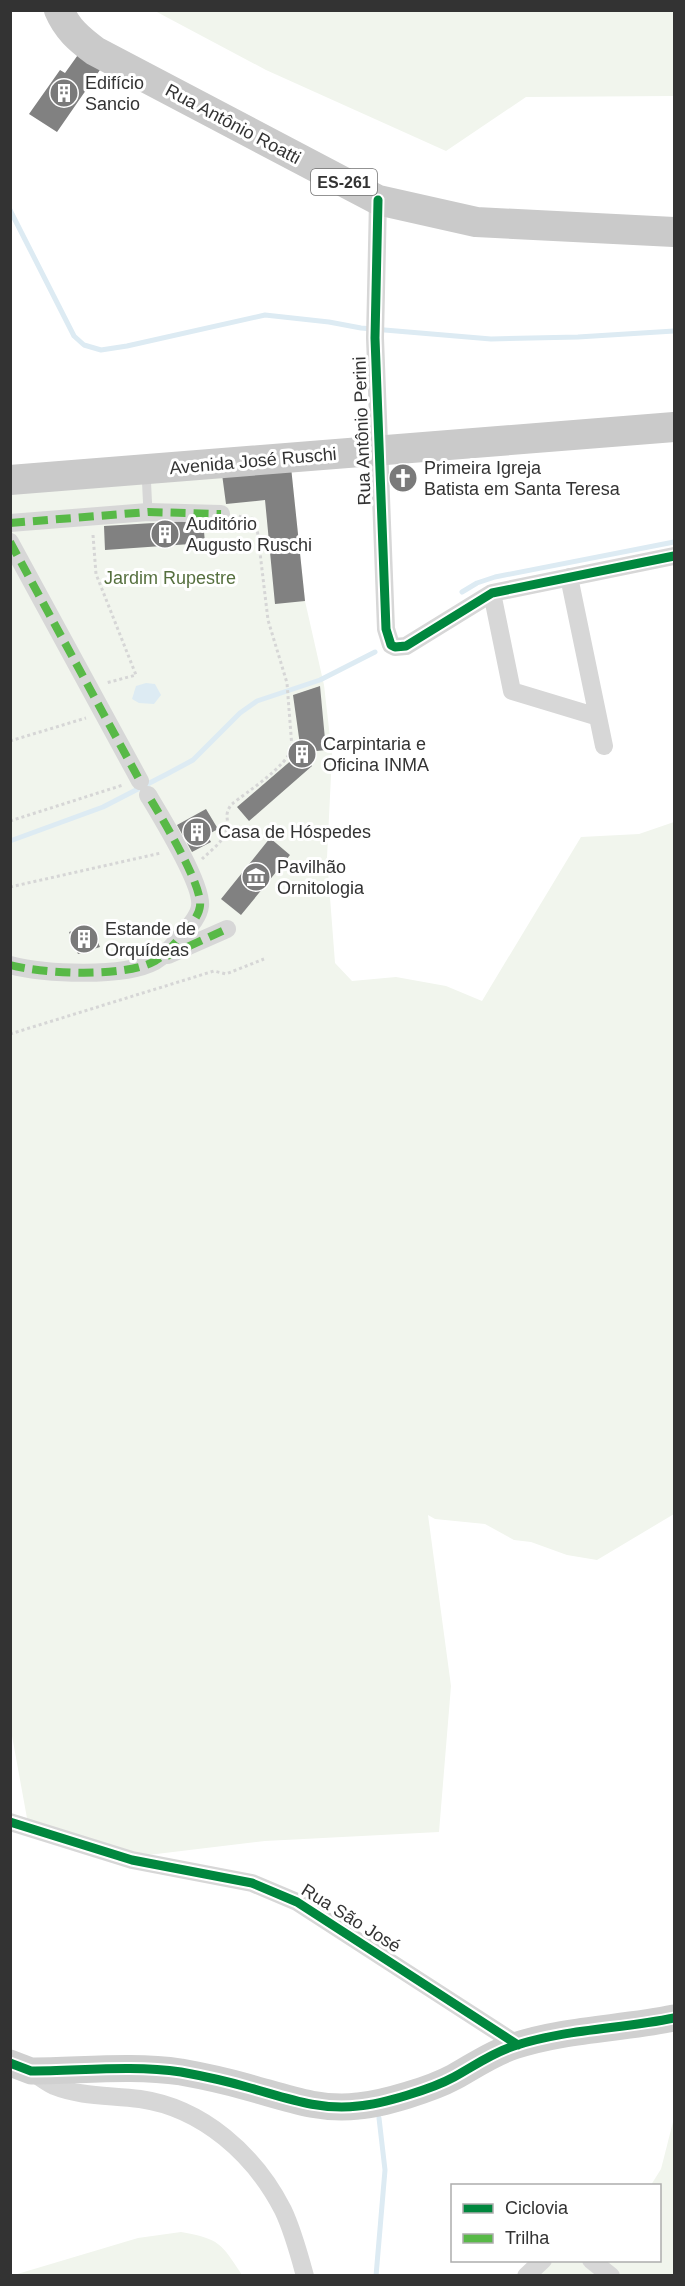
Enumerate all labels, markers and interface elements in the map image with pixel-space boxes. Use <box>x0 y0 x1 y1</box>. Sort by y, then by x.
place label: Edifício Sancio <box>85 73 144 114</box>
building icon: Edifício Sancio <box>48 77 80 109</box>
street label: Rua Antônio Roatti <box>162 80 304 168</box>
road number: ES-261 <box>311 169 377 195</box>
street label: Rua Antônio Perini <box>349 356 375 506</box>
street label: Avenida José Ruschi <box>169 444 337 478</box>
place label: Primeira Igreja Batista em Santa Teresa <box>424 458 621 499</box>
church icon: Primeira Igreja Batista em Santa Teresa <box>387 462 419 494</box>
place label: Auditório Augusto Ruschi <box>186 514 312 555</box>
building icon: Auditório Augusto Ruschi <box>149 518 181 550</box>
park label: Jardim Rupestre <box>104 568 236 588</box>
place label: Carpintaria e Oficina INMA <box>323 734 429 775</box>
building icon: Carpintaria e Oficina INMA <box>286 738 318 770</box>
building icon: Casa de Hóspedes <box>181 816 213 848</box>
place label: Casa de Hóspedes <box>218 822 371 842</box>
place label: Pavilhão Ornitologia <box>277 857 365 898</box>
museum icon: Pavilhão Ornitologia <box>240 861 272 893</box>
place label: Estande de Orquídeas <box>105 919 196 960</box>
building icon: Estande de Orquídeas <box>68 923 100 955</box>
street label: Rua São José <box>298 1880 404 1956</box>
legend <box>451 2184 661 2262</box>
text: Ciclovia <box>505 2198 569 2218</box>
text: Trilha <box>505 2228 550 2248</box>

